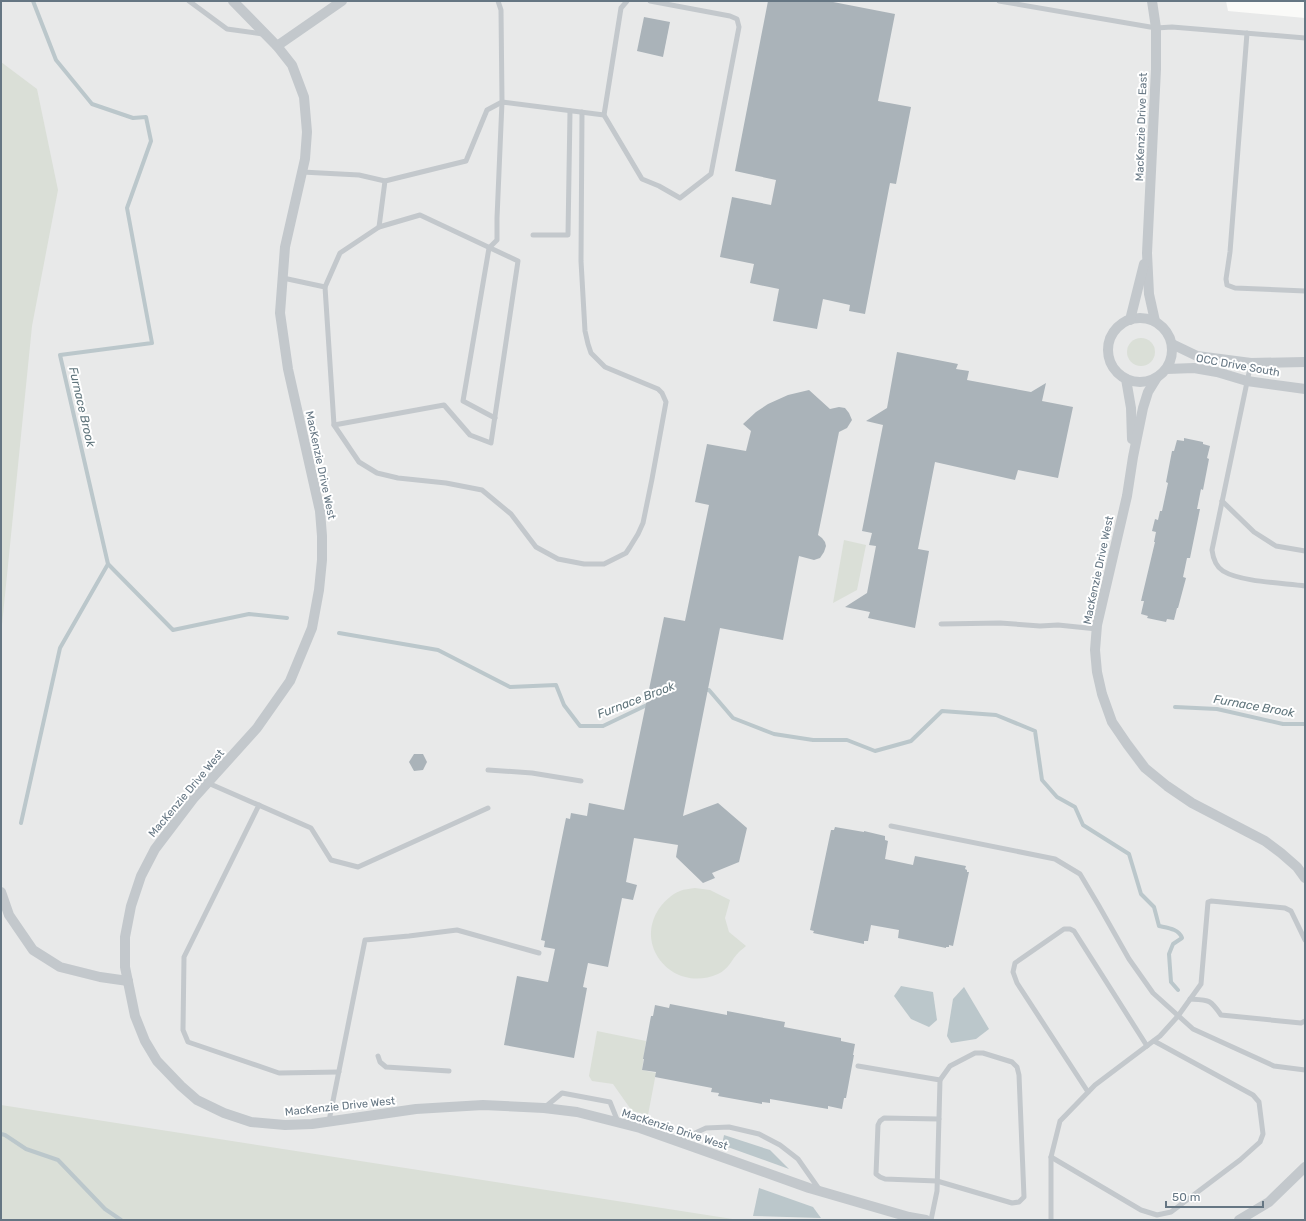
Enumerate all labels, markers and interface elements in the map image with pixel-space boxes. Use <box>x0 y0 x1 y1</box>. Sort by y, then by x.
street label: MacKenzie Drive East <box>1133 72 1150 182</box>
street label: OCC Drive South <box>1195 352 1281 379</box>
water label: Furnace Brook <box>66 366 98 449</box>
street label: MacKenzie Drive West <box>303 410 339 521</box>
street label: MacKenzie Drive West <box>1081 514 1117 626</box>
water label: Furnace Brook <box>595 679 677 721</box>
water label: Furnace Brook <box>1213 692 1296 720</box>
street label: MacKenzie Drive West <box>146 746 227 840</box>
street label: MacKenzie Drive West <box>284 1094 396 1119</box>
street label: MacKenzie Drive West <box>620 1106 730 1153</box>
scale bar <box>1166 1183 1263 1209</box>
text: 50 m <box>1172 1190 1200 1204</box>

